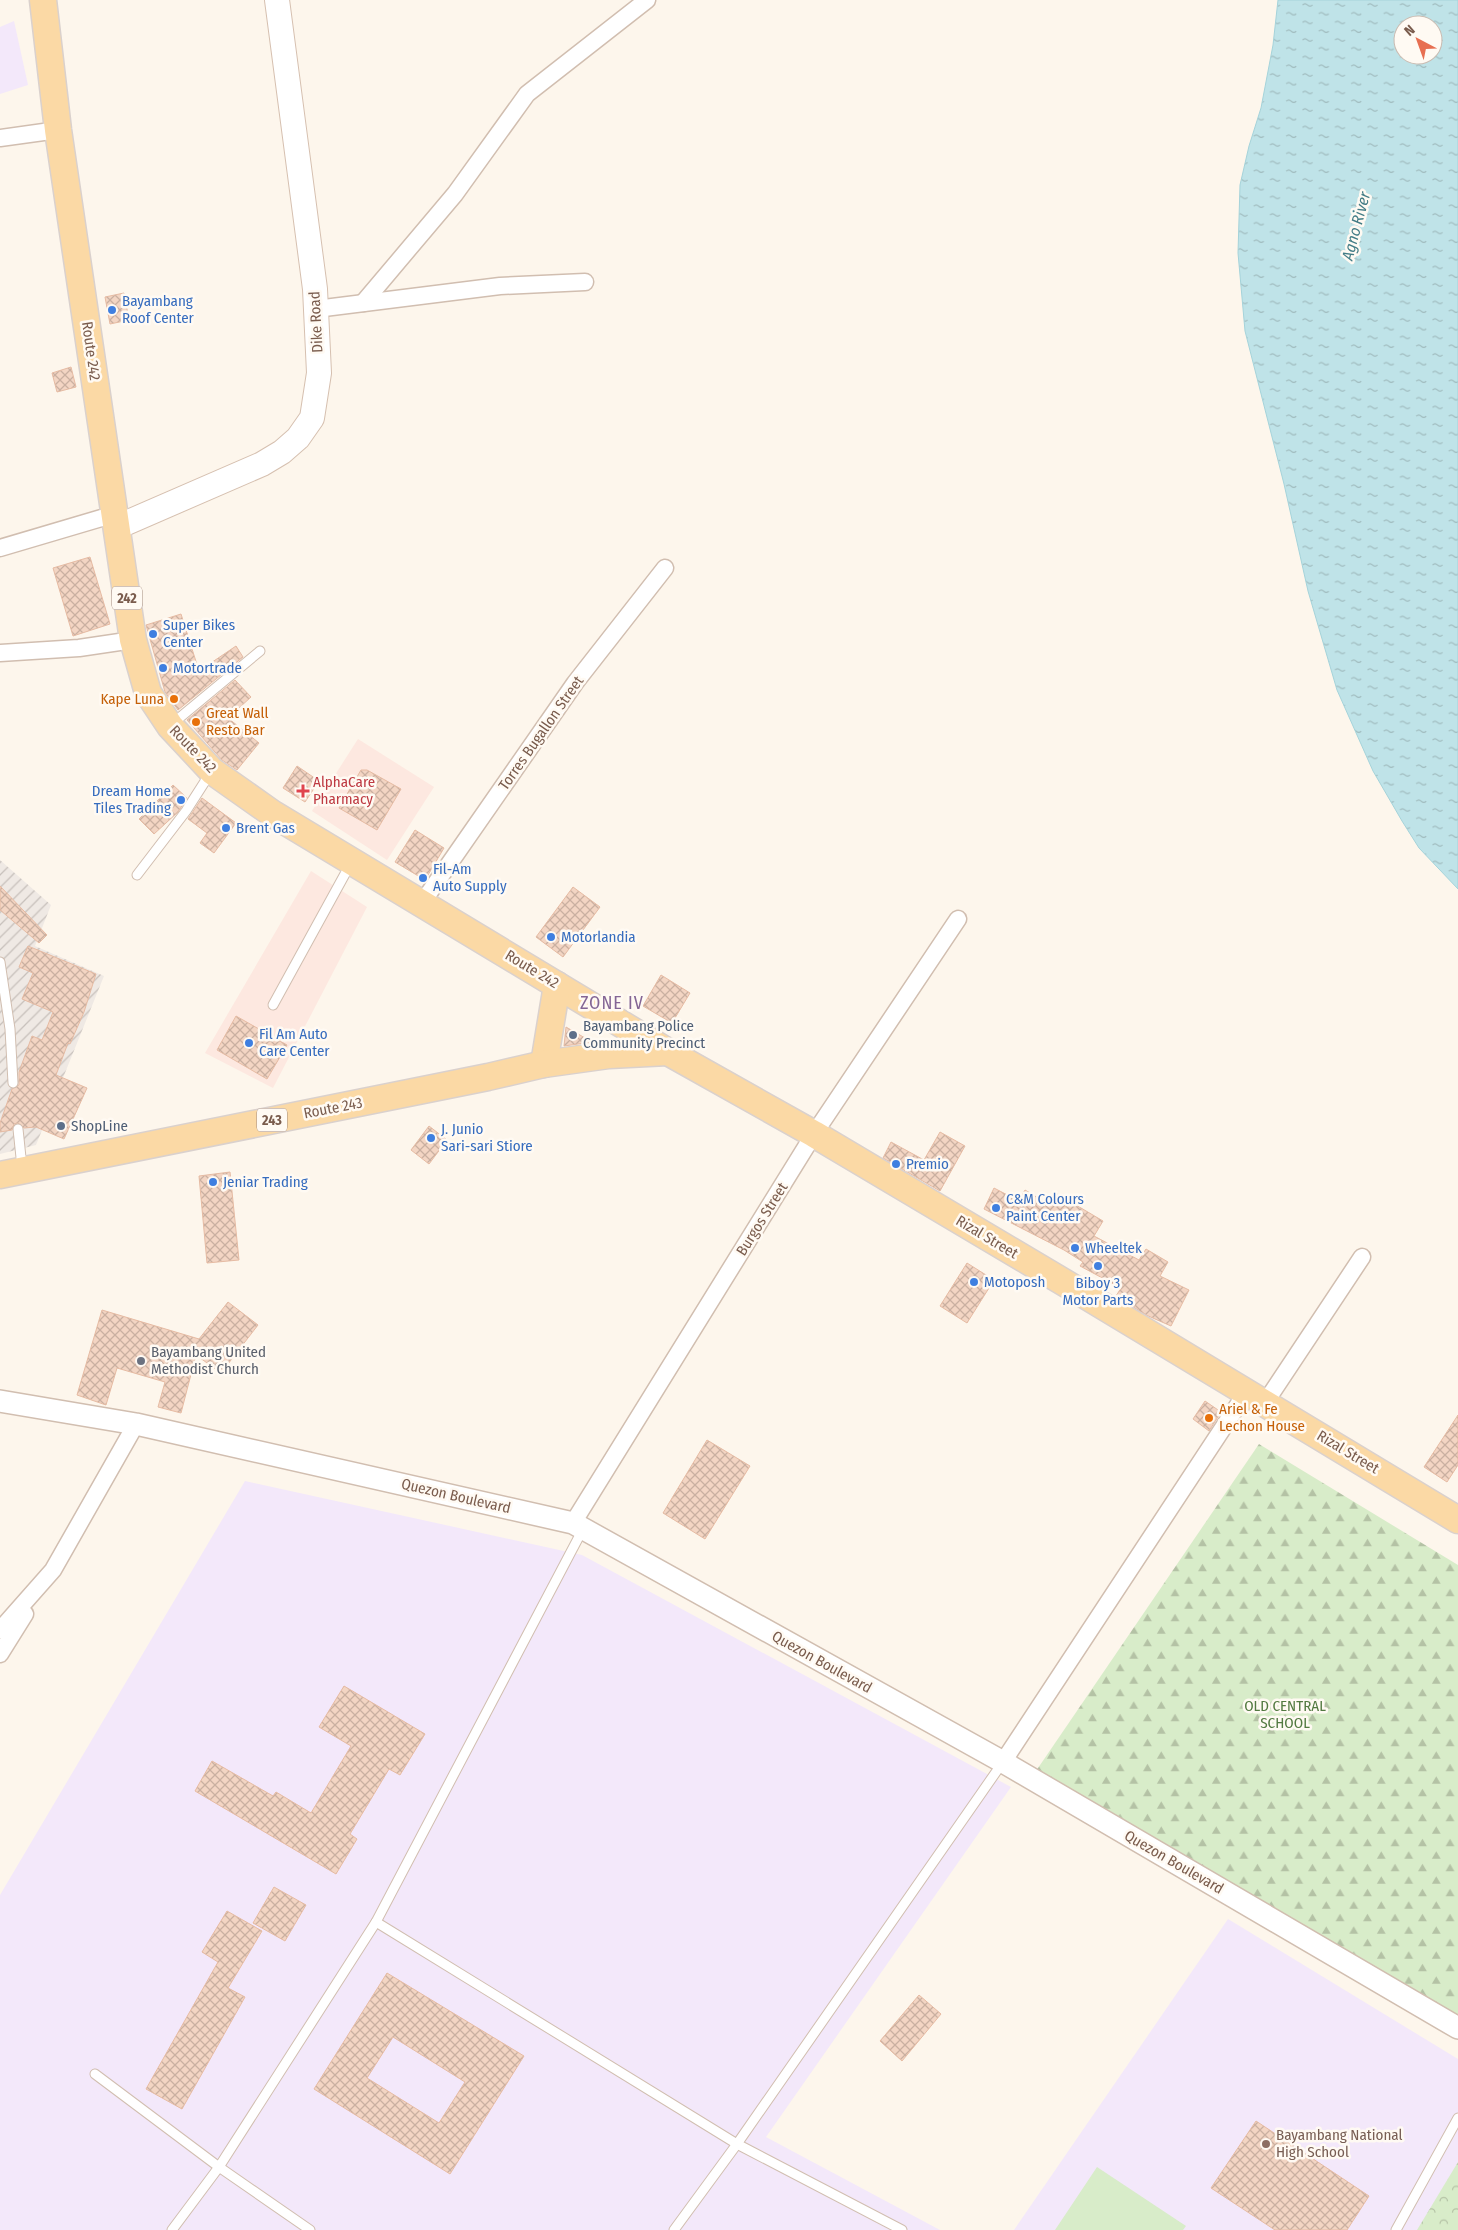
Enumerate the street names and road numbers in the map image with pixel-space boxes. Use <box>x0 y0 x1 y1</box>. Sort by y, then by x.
street label: Dike Road <box>305 291 327 353</box>
street label: Route 242 <box>78 320 104 382</box>
road number: 242 <box>112 586 142 610</box>
street label: Torres Bugallon Street <box>495 672 587 794</box>
street label: Route 242 <box>166 721 220 777</box>
street label: Route 242 <box>502 946 562 992</box>
street label: Route 243 <box>302 1093 364 1123</box>
road number: 243 <box>257 1108 287 1132</box>
street label: Burgos Street <box>732 1179 792 1259</box>
street label: Rizal Street <box>953 1211 1021 1263</box>
street label: Rizal Street <box>1314 1426 1382 1478</box>
street label: Quezon Boulevard <box>400 1475 512 1517</box>
street label: Quezon Boulevard <box>769 1627 875 1697</box>
street label: Quezon Boulevard <box>1121 1826 1227 1898</box>

